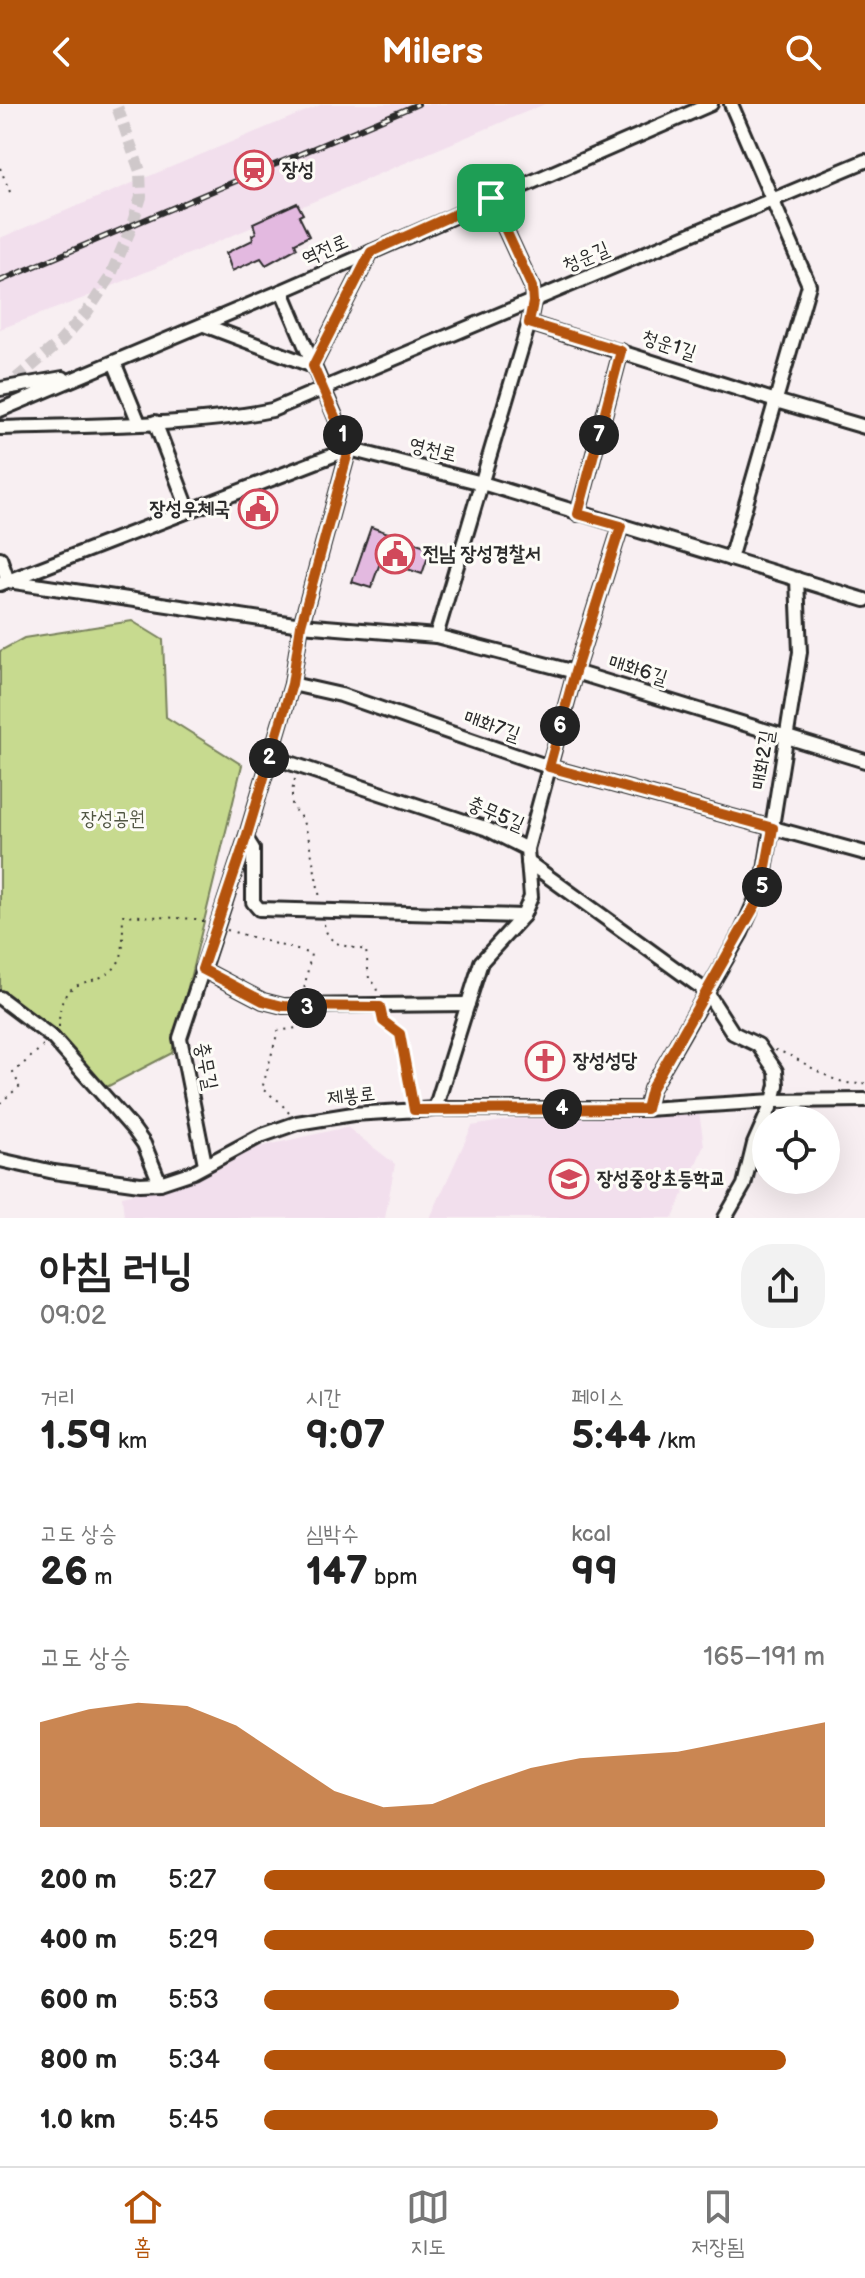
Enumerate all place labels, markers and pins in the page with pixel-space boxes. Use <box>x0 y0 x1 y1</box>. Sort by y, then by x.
station icon: 장성 <box>233 149 275 191</box>
place label: 장성 <box>282 158 314 182</box>
pin <box>457 164 525 232</box>
pin: 1 <box>323 415 363 455</box>
pin: 7 <box>579 415 619 455</box>
public building icon: 장성우체국 <box>237 488 279 530</box>
place label: 장성우체국 <box>150 497 230 521</box>
public building icon: 전남 장성경찰서 <box>374 533 416 575</box>
place label: 전남 장성경찰서 <box>423 542 541 566</box>
pin: 6 <box>540 706 580 746</box>
pin: 2 <box>249 738 289 778</box>
pin: 5 <box>742 867 782 907</box>
pin: 3 <box>287 988 327 1028</box>
church icon: 장성성당 <box>524 1040 566 1082</box>
place label: 장성성당 <box>573 1049 637 1073</box>
pin: 4 <box>542 1089 582 1129</box>
school or university icon: 장성중앙초등학교 <box>548 1158 590 1200</box>
place label: 장성중앙초등학교 <box>597 1167 726 1191</box>

